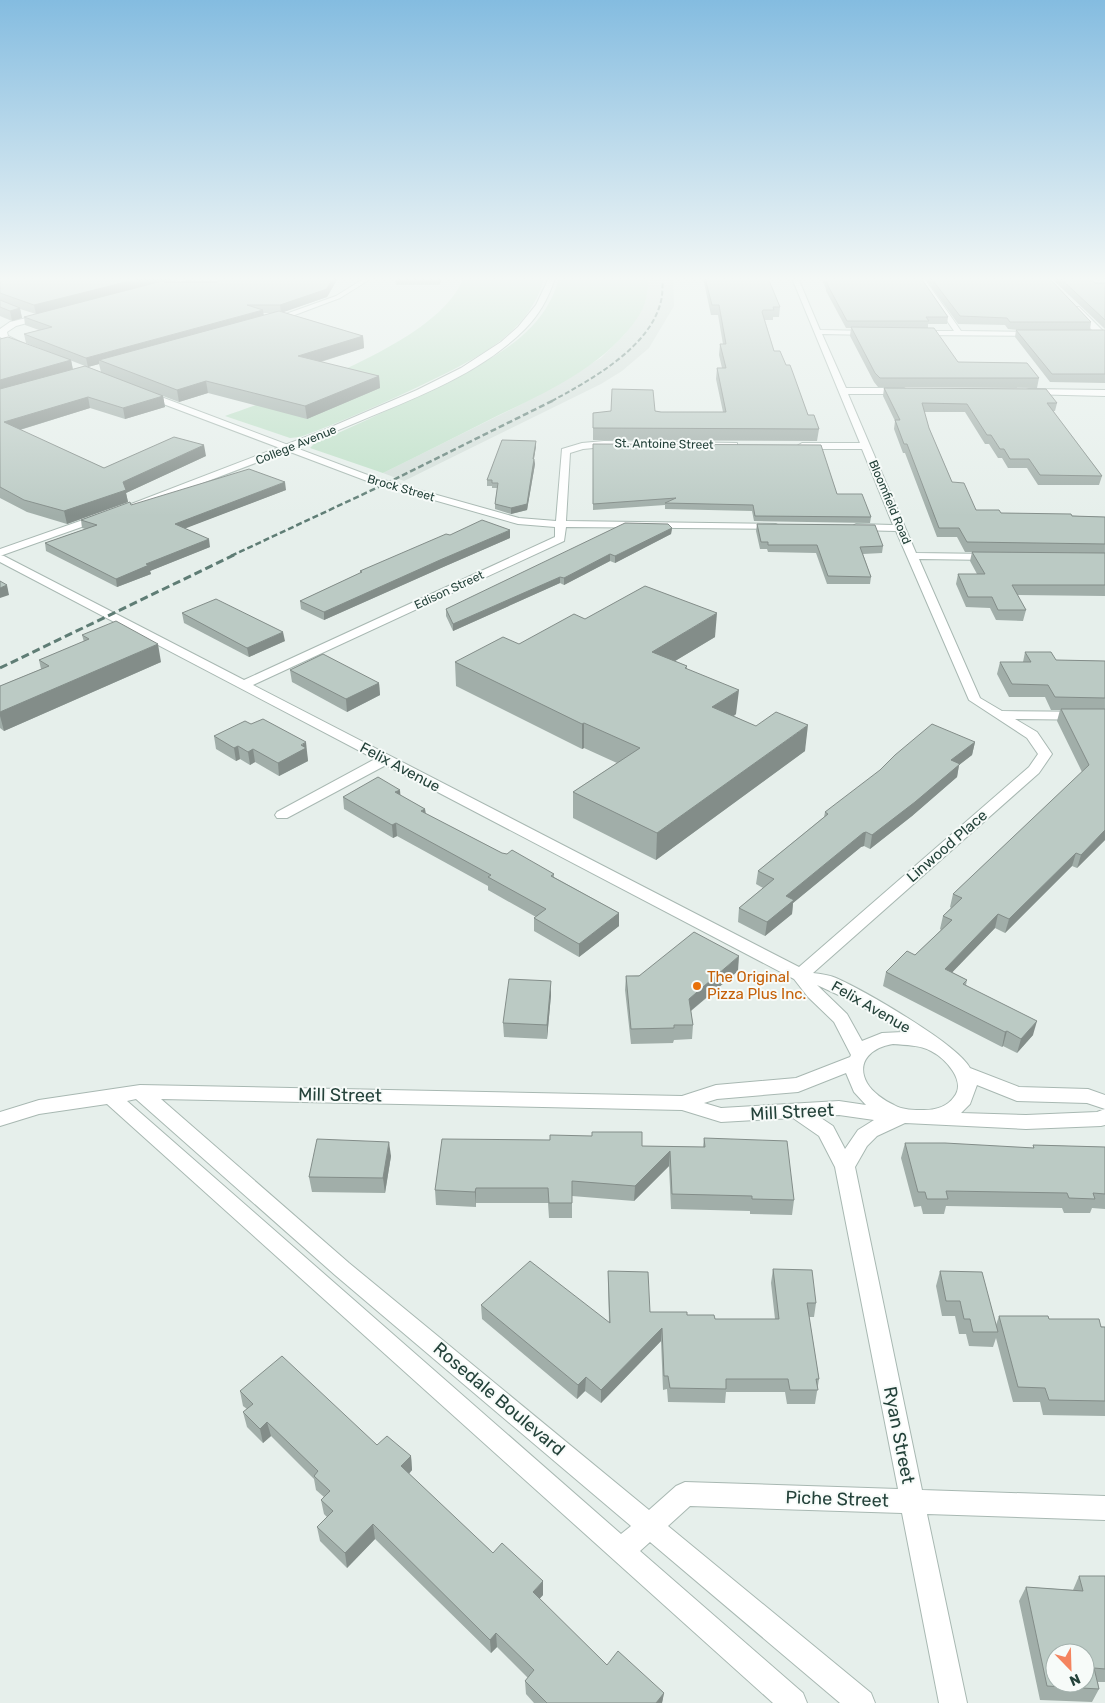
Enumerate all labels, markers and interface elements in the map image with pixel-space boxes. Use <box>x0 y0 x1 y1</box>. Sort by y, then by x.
street label: College Avenue <box>254 422 339 468</box>
street label: St. Antoine Street <box>614 436 714 452</box>
street label: Bloomfield Road <box>866 458 914 546</box>
street label: Brock Street <box>366 472 437 504</box>
street label: Edison Street <box>412 568 486 612</box>
street label: Felix Avenue <box>357 738 443 796</box>
street label: Linwood Place <box>903 806 991 886</box>
place label: The Original Pizza Plus Inc. <box>707 968 806 1003</box>
street label: Felix Avenue <box>828 977 914 1037</box>
marker: The Original Pizza Plus Inc. <box>691 980 703 992</box>
street label: Mill Street <box>298 1083 382 1107</box>
street label: Mill Street <box>750 1099 834 1125</box>
street label: Rosedale Boulevard <box>429 1338 569 1460</box>
street label: Ryan Street <box>879 1384 919 1486</box>
street label: Piche Street <box>785 1486 889 1512</box>
north arrow <box>1045 1643 1095 1693</box>
text: N <box>1067 1670 1083 1689</box>

